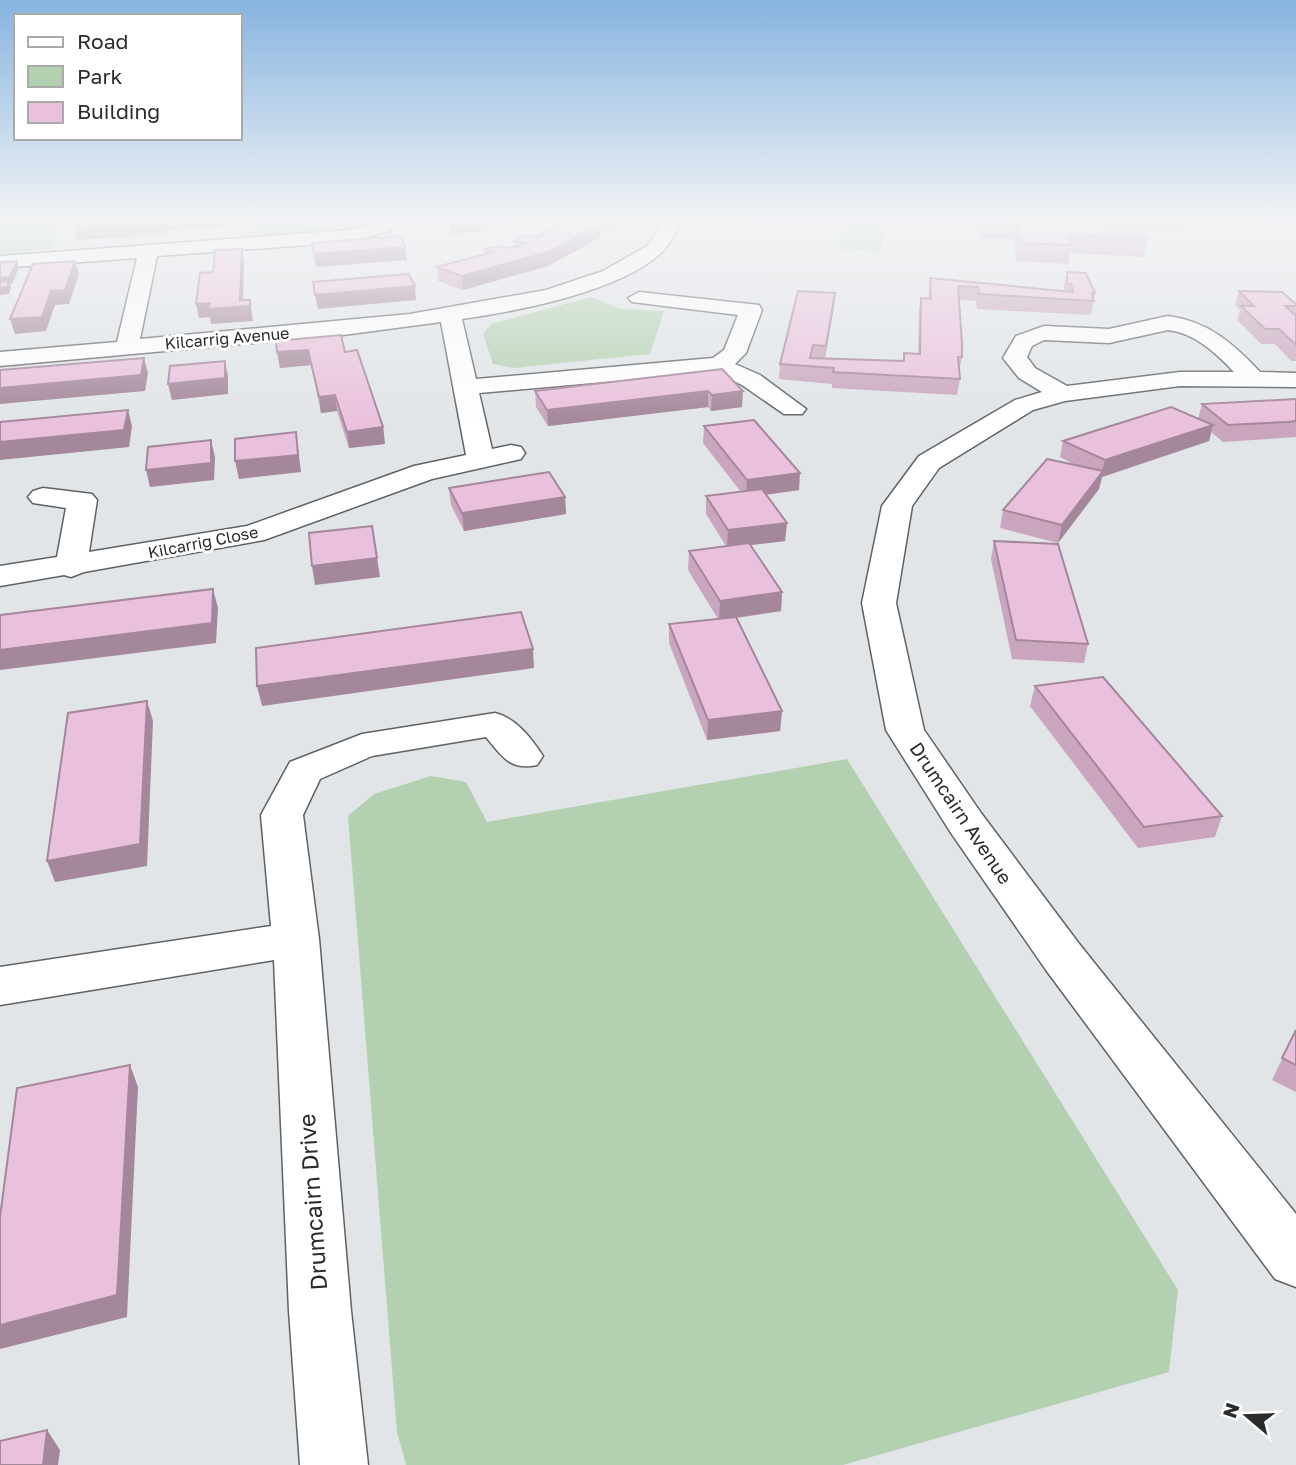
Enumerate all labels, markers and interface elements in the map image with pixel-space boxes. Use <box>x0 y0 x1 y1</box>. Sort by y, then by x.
legend <box>14 14 242 140</box>
text: Road <box>77 28 128 54</box>
text: Park <box>77 63 123 89</box>
text: Building <box>77 98 160 124</box>
street label: Kilcarrig Avenue <box>164 323 290 353</box>
street label: Kilcarrig Close <box>146 522 260 562</box>
street label: Drumcairn Avenue <box>905 737 1017 888</box>
street label: Drumcairn Drive <box>292 1113 332 1291</box>
north arrow <box>1212 1381 1282 1451</box>
text: N <box>1217 1400 1244 1421</box>

